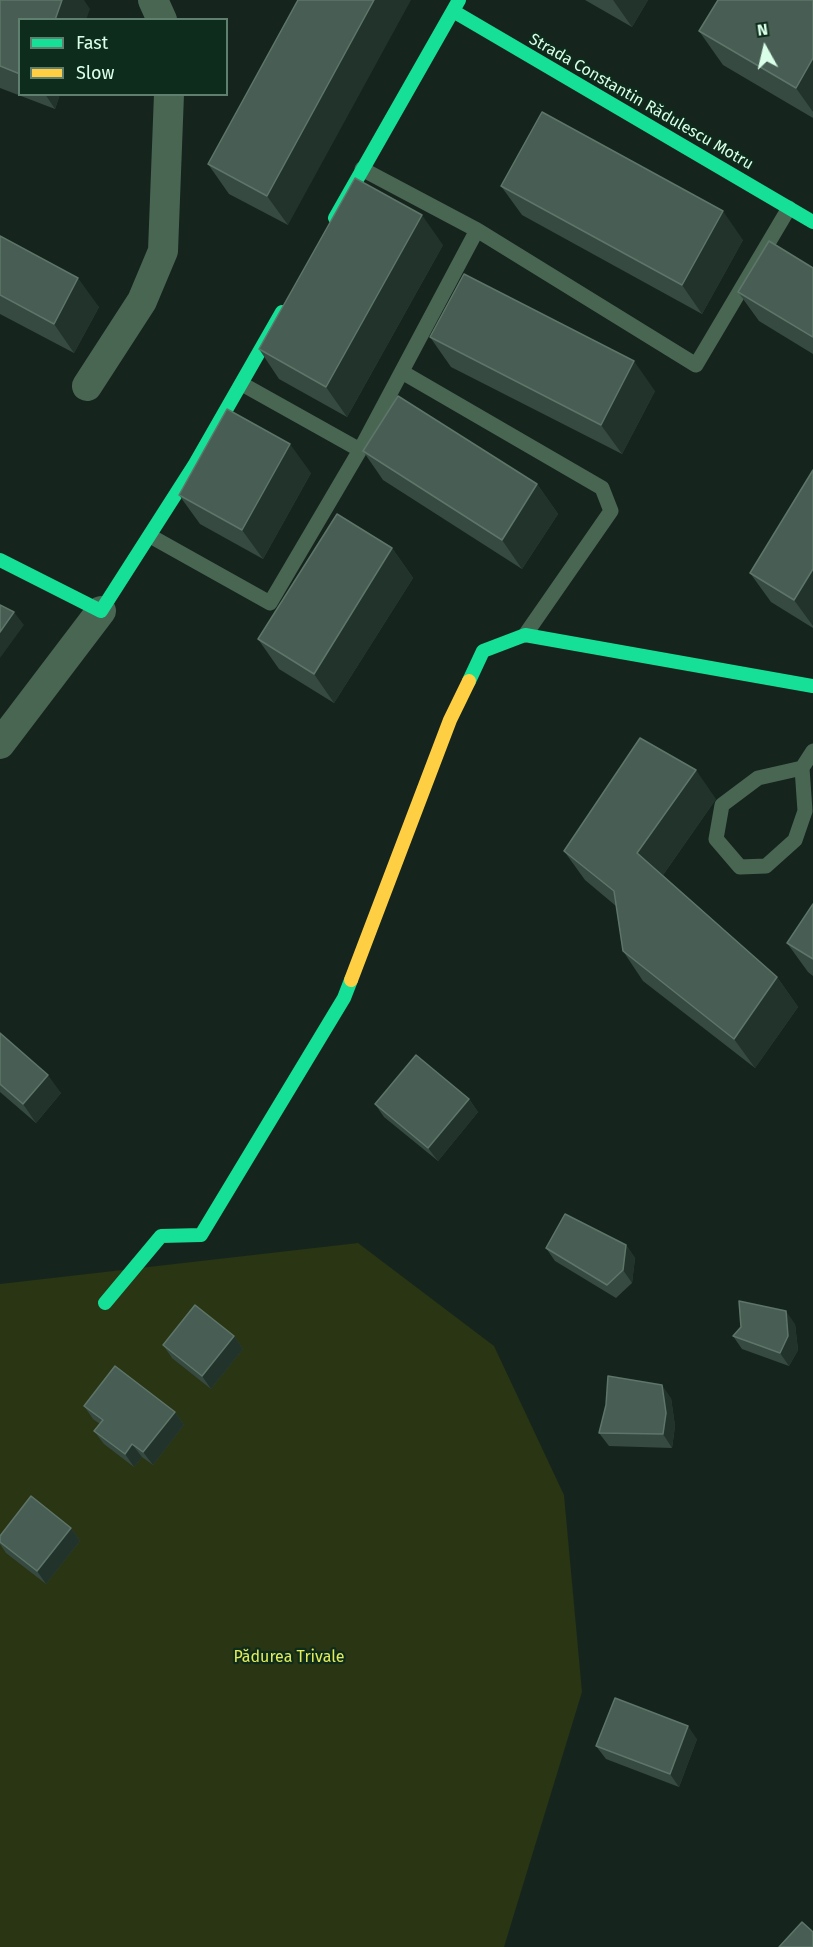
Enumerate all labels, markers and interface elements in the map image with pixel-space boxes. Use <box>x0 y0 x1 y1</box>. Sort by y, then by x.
legend <box>18 18 228 96</box>
north arrow <box>735 18 795 78</box>
text: N <box>756 20 769 40</box>
street label: Strada Constantin Rădulescu Motru <box>525 30 757 174</box>
text: Fast <box>76 32 108 54</box>
text: Slow <box>76 62 114 84</box>
park label: Pădurea Trivale <box>233 1648 345 1668</box>

